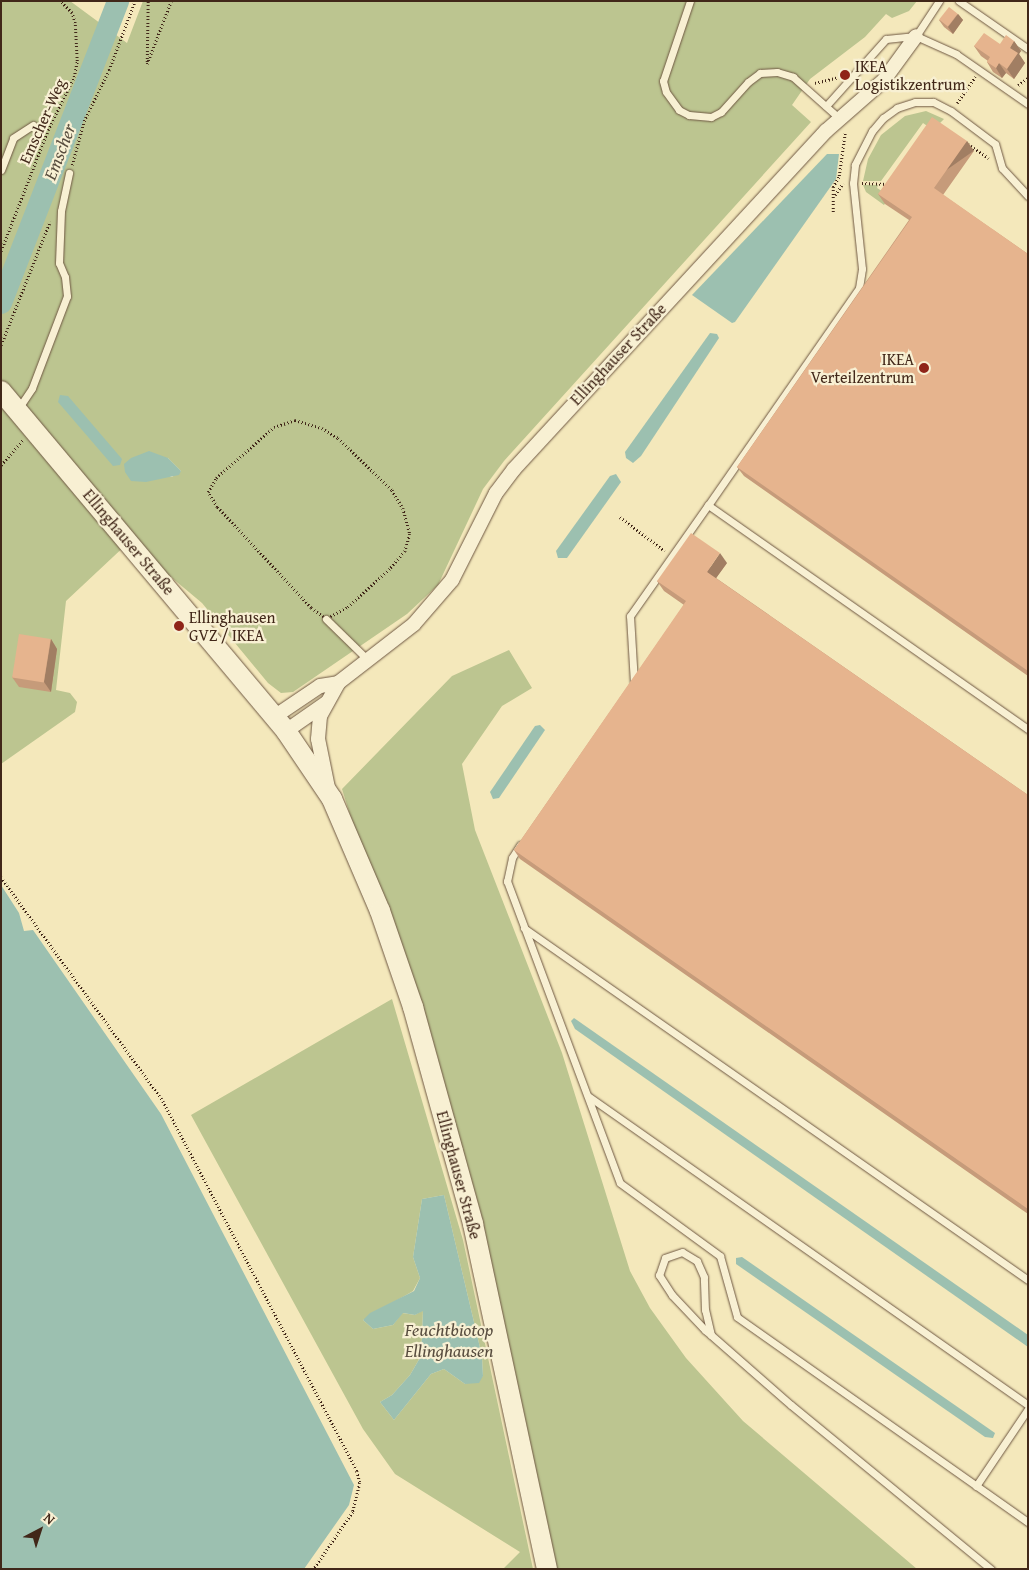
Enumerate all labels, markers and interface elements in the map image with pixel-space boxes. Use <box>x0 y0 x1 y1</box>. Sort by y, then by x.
place label: IKEA Logistikzentrum <box>855 56 965 94</box>
marker: IKEA Logistikzentrum <box>839 69 851 81</box>
street label: Emscher-Weg <box>15 75 69 167</box>
water label: Emscher <box>39 121 81 183</box>
street label: Ellinghauser Straße <box>566 299 670 409</box>
place label: IKEA Verteilzentrum <box>811 349 914 387</box>
marker: IKEA Verteilzentrum <box>918 362 930 374</box>
street label: Ellinghauser Straße <box>79 485 179 599</box>
place label: Ellinghausen GVZ / IKEA <box>189 607 276 645</box>
marker: Ellinghausen GVZ / IKEA <box>173 620 185 632</box>
street label: Ellinghauser Straße <box>433 1109 485 1241</box>
water label: Feuchtbiotop Ellinghausen <box>405 1320 493 1362</box>
north arrow <box>15 1505 65 1555</box>
text: N <box>40 1508 60 1529</box>

